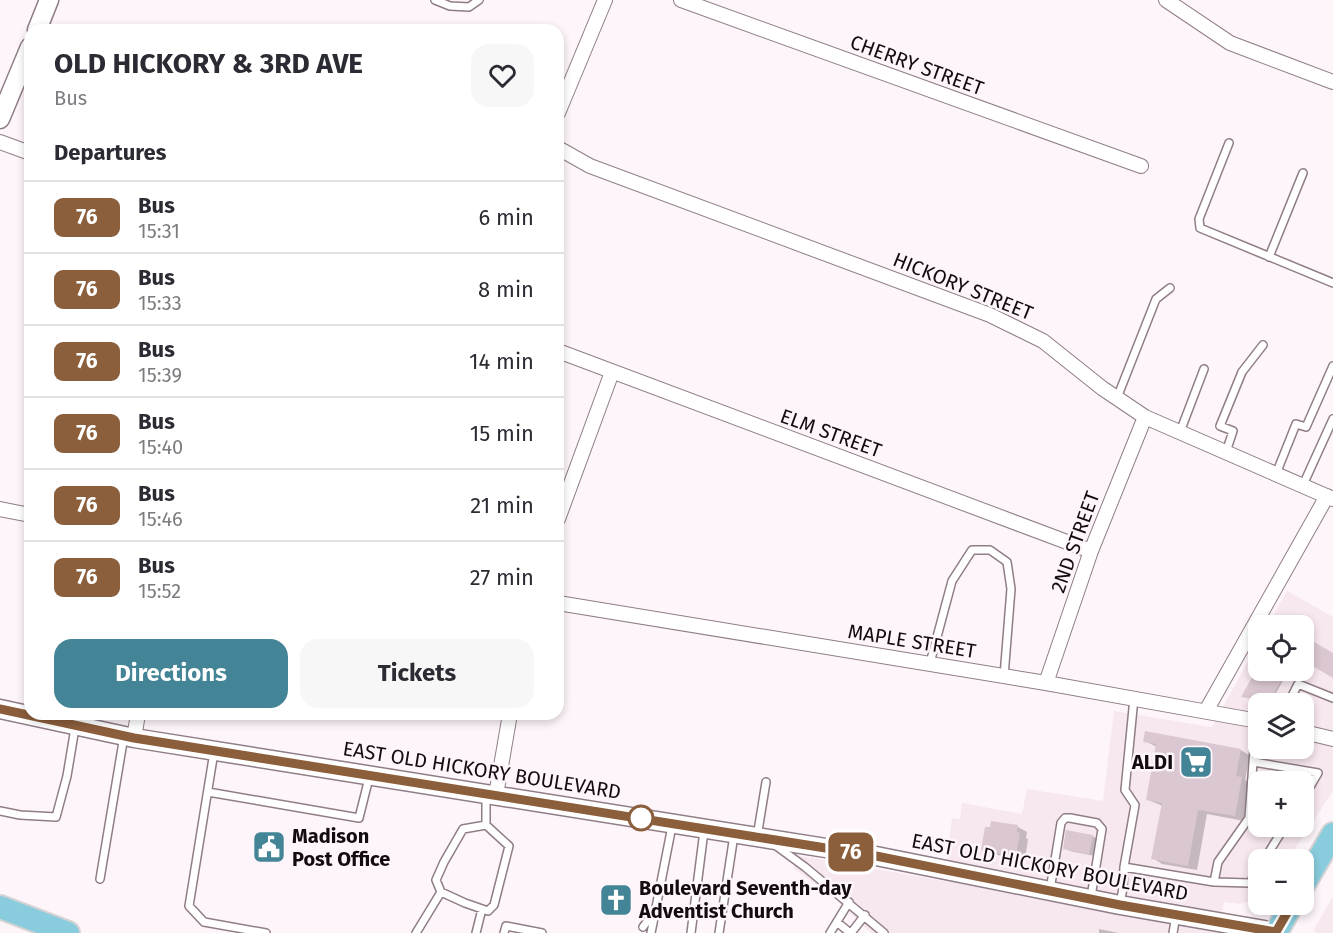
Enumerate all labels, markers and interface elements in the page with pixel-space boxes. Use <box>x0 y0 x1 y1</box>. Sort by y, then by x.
street label: CHERRY STREET <box>847 30 988 100</box>
button: heart <box>471 44 534 107</box>
text: OLD HICKORY & 3RD AVE <box>54 47 363 80</box>
text: Bus <box>54 86 87 110</box>
text: Departures <box>54 139 166 166</box>
text: Bus <box>138 192 175 219</box>
text: 76 <box>76 204 98 230</box>
text: 6 min <box>478 204 534 231</box>
text: 15:31 <box>138 219 180 243</box>
street label: HICKORY STREET <box>890 247 1037 325</box>
text: Bus <box>138 264 175 291</box>
text: 76 <box>76 276 98 302</box>
text: 8 min <box>478 276 534 303</box>
text: 15:33 <box>138 291 182 315</box>
text: Bus <box>138 336 175 363</box>
text: 76 <box>76 348 98 374</box>
text: 14 min <box>469 348 534 375</box>
text: 15:39 <box>138 363 182 387</box>
street label: ELM STREET <box>777 404 886 463</box>
text: Bus <box>138 408 175 435</box>
text: 76 <box>76 420 98 446</box>
text: 15 min <box>470 420 534 447</box>
text: 15:40 <box>138 435 183 459</box>
text: Bus <box>138 480 175 507</box>
street label: 2ND STREET <box>1046 487 1105 596</box>
text: 76 <box>76 492 98 518</box>
text: 21 min <box>470 492 534 519</box>
text: 15:46 <box>138 507 183 531</box>
text: Bus <box>138 552 175 579</box>
text: 76 <box>76 564 98 590</box>
text: 27 min <box>470 564 534 591</box>
text: 15:52 <box>138 579 181 603</box>
map controls <box>1248 615 1314 915</box>
button: locate <box>1248 615 1314 681</box>
street label: MAPLE STREET <box>846 619 978 663</box>
button: Directions <box>54 639 288 708</box>
button: Tickets <box>300 639 534 708</box>
button: layers <box>1248 693 1314 759</box>
street label: EAST OLD HICKORY BOULEVARD <box>341 736 623 804</box>
supermarket icon: ALDI <box>1178 744 1214 780</box>
place label: ALDI <box>1131 750 1173 774</box>
button: + <box>1248 771 1314 837</box>
unlabelled marker <box>628 805 654 831</box>
place label: Madison Post Office <box>292 824 390 871</box>
street label: EAST OLD HICKORY BOULEVARD <box>910 828 1190 906</box>
public building icon: Madison Post Office <box>251 829 287 865</box>
line badge: 76 <box>824 832 878 872</box>
text: 76 <box>840 839 862 865</box>
button: − <box>1248 849 1314 915</box>
place label: Boulevard Seventh-day Adventist Church <box>638 876 852 923</box>
church icon: Boulevard Seventh-day Adventist Church <box>598 882 634 918</box>

